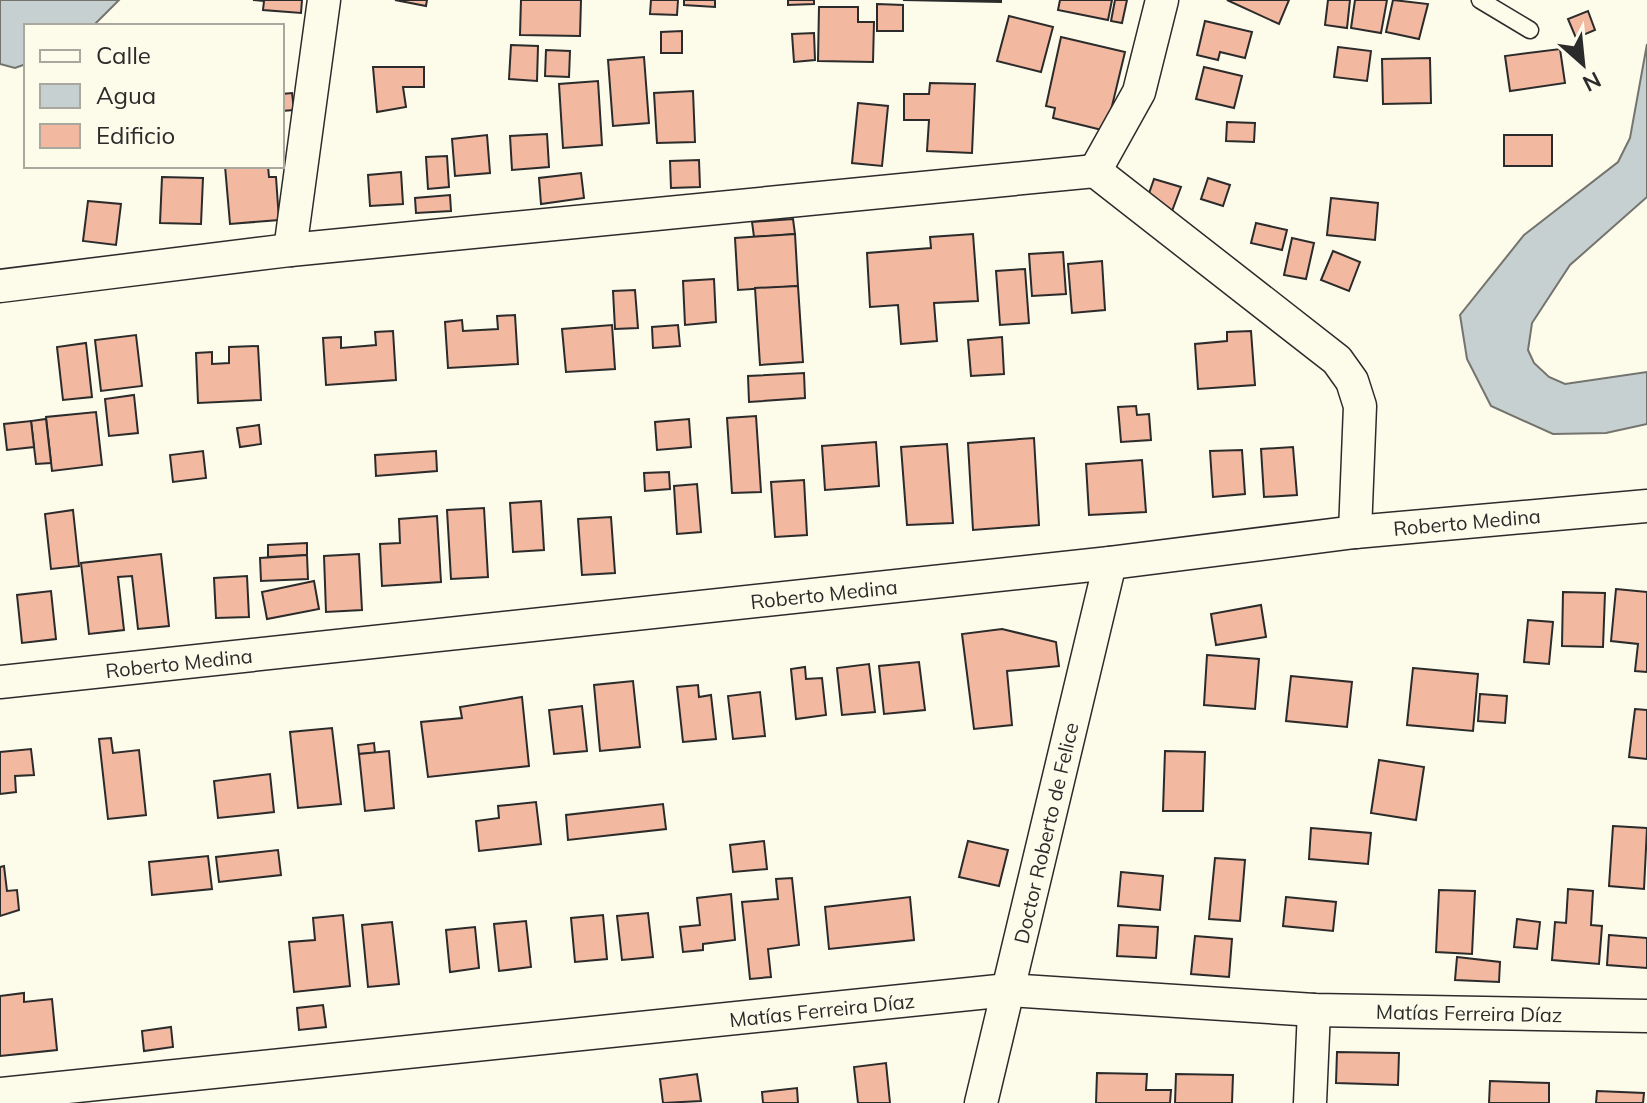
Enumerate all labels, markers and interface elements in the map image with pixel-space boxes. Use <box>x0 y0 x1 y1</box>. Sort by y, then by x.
legend <box>24 24 284 168</box>
north arrow <box>1543 24 1623 104</box>
text: Calle <box>96 40 151 70</box>
text: N <box>1578 66 1606 98</box>
text: Agua <box>96 80 156 110</box>
text: Edificio <box>96 120 175 150</box>
street label: Roberto Medina <box>1392 503 1542 541</box>
street label: Roberto Medina <box>749 574 899 614</box>
street label: Roberto Medina <box>104 643 254 683</box>
street label: Doctor Roberto de Felice <box>1008 720 1084 946</box>
street label: Matías Ferreira Díaz <box>728 988 916 1032</box>
street label: Matías Ferreira Díaz <box>1376 999 1562 1027</box>

